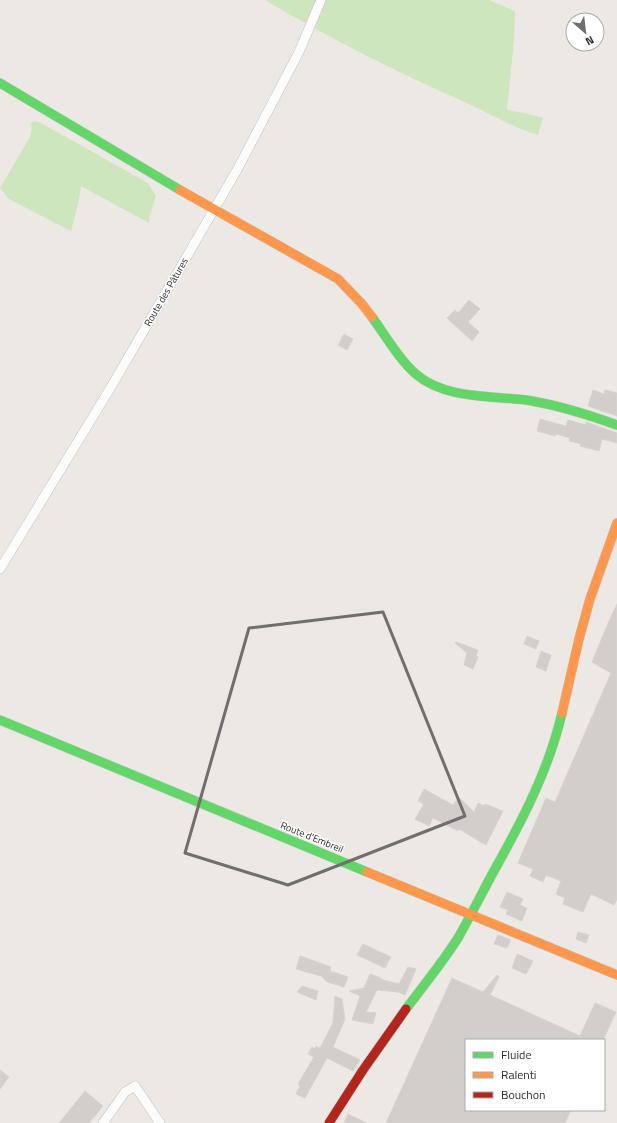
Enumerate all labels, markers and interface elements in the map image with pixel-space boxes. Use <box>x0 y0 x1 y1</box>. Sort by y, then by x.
north arrow <box>565 12 605 52</box>
text: N <box>583 32 597 50</box>
street label: Route des Pâtures <box>140 254 192 329</box>
street label: Route d'Embreil <box>278 818 346 856</box>
legend <box>465 1039 605 1111</box>
text: Fluide <box>501 1045 532 1064</box>
text: Ralenti <box>501 1065 536 1084</box>
text: Bouchon <box>501 1085 546 1104</box>

